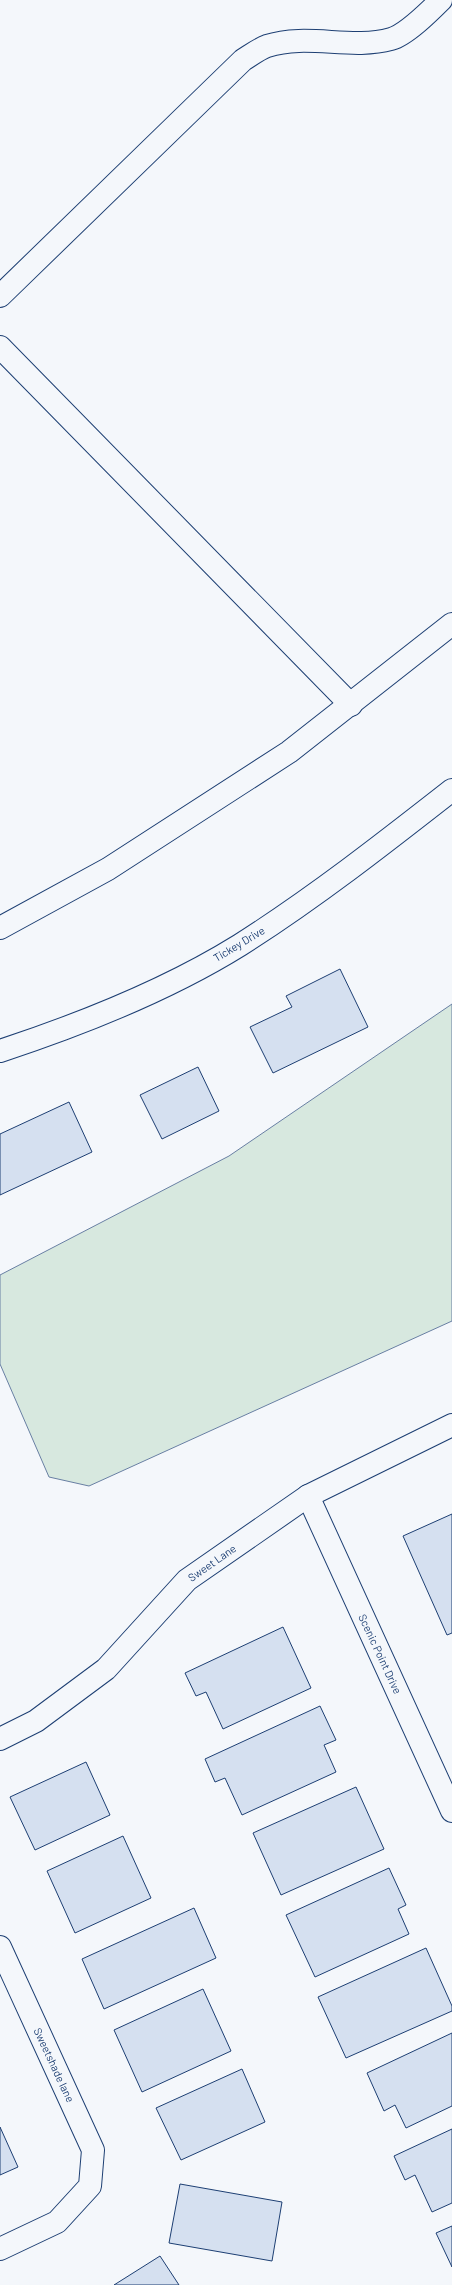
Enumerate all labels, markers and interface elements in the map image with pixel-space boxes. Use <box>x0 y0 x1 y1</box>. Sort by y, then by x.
street label: Tickey Drive <box>211 923 267 964</box>
street label: Sweet Lane <box>185 1541 238 1584</box>
street label: Scenic Point Drive <box>356 1612 405 1696</box>
street label: Sweetshade lane <box>32 2026 77 2104</box>

